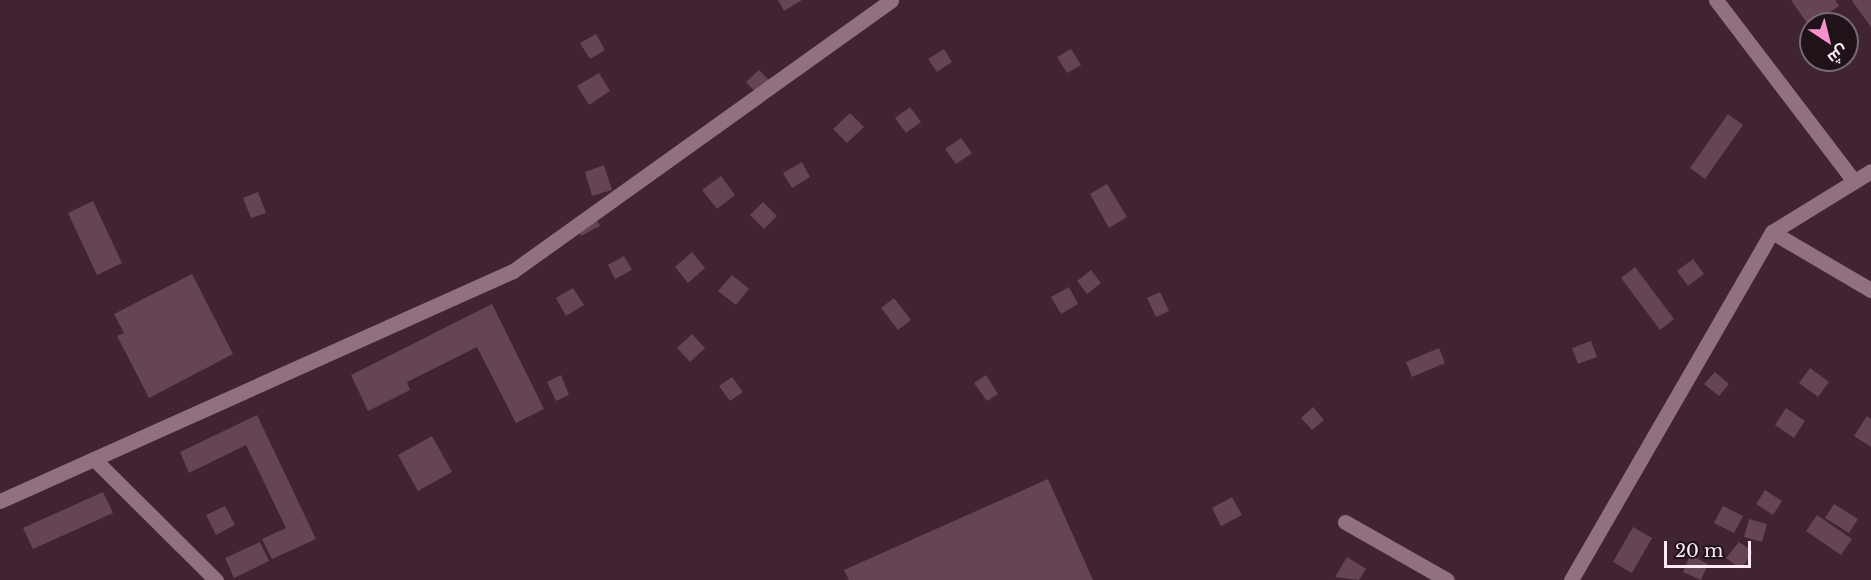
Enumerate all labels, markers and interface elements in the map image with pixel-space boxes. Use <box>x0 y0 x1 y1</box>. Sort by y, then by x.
north arrow <box>1799 12 1859 72</box>
text: ش <box>1824 41 1852 69</box>
scale bar <box>1667 529 1754 567</box>
text: 20 m <box>1675 540 1723 562</box>

